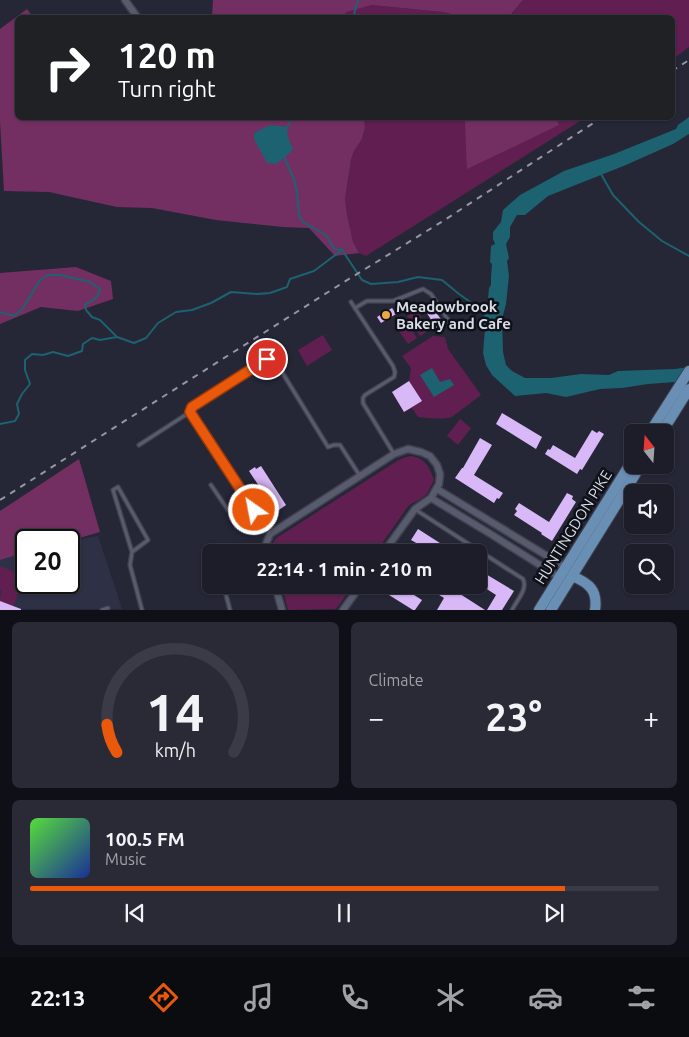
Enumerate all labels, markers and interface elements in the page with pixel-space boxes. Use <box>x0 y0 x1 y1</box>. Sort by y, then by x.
icon: right <box>35 35 100 100</box>
text: 120 m <box>118 35 216 75</box>
text: Turn right <box>118 76 216 101</box>
place label: Meadowbrook Bakery and Cafe <box>396 298 511 332</box>
marker: Meadowbrook Bakery and Cafe <box>380 309 392 321</box>
pin <box>246 338 288 380</box>
icon: arrive <box>253 345 281 373</box>
north arrow <box>624 424 674 474</box>
map controls <box>624 424 674 594</box>
street label: HUNTINGDON PIKE <box>531 467 615 587</box>
position arrow <box>227 483 279 535</box>
button: sound <box>624 484 674 534</box>
speed limit sign: 20 <box>15 529 80 594</box>
button: search <box>624 544 674 594</box>
text: 22:14 · 1 min · 210 m <box>257 558 432 580</box>
text: Climate <box>369 671 424 689</box>
text: 14 <box>146 683 205 741</box>
text: 23° <box>486 696 542 738</box>
text: − <box>369 702 384 733</box>
text: + <box>643 702 659 733</box>
text: km/h <box>155 740 196 760</box>
text: 100.5 FM <box>105 828 185 850</box>
text: Music <box>105 850 146 868</box>
icon: previous <box>121 899 149 927</box>
icon: pause <box>330 899 358 927</box>
icon: next <box>540 899 568 927</box>
icon: directions <box>146 980 181 1015</box>
icon: music <box>241 980 276 1015</box>
icon: phone <box>337 980 372 1015</box>
icon: climate <box>433 980 468 1015</box>
icon: car <box>528 980 563 1015</box>
icon: filters <box>624 980 659 1015</box>
text: 22:13 <box>30 985 85 1010</box>

